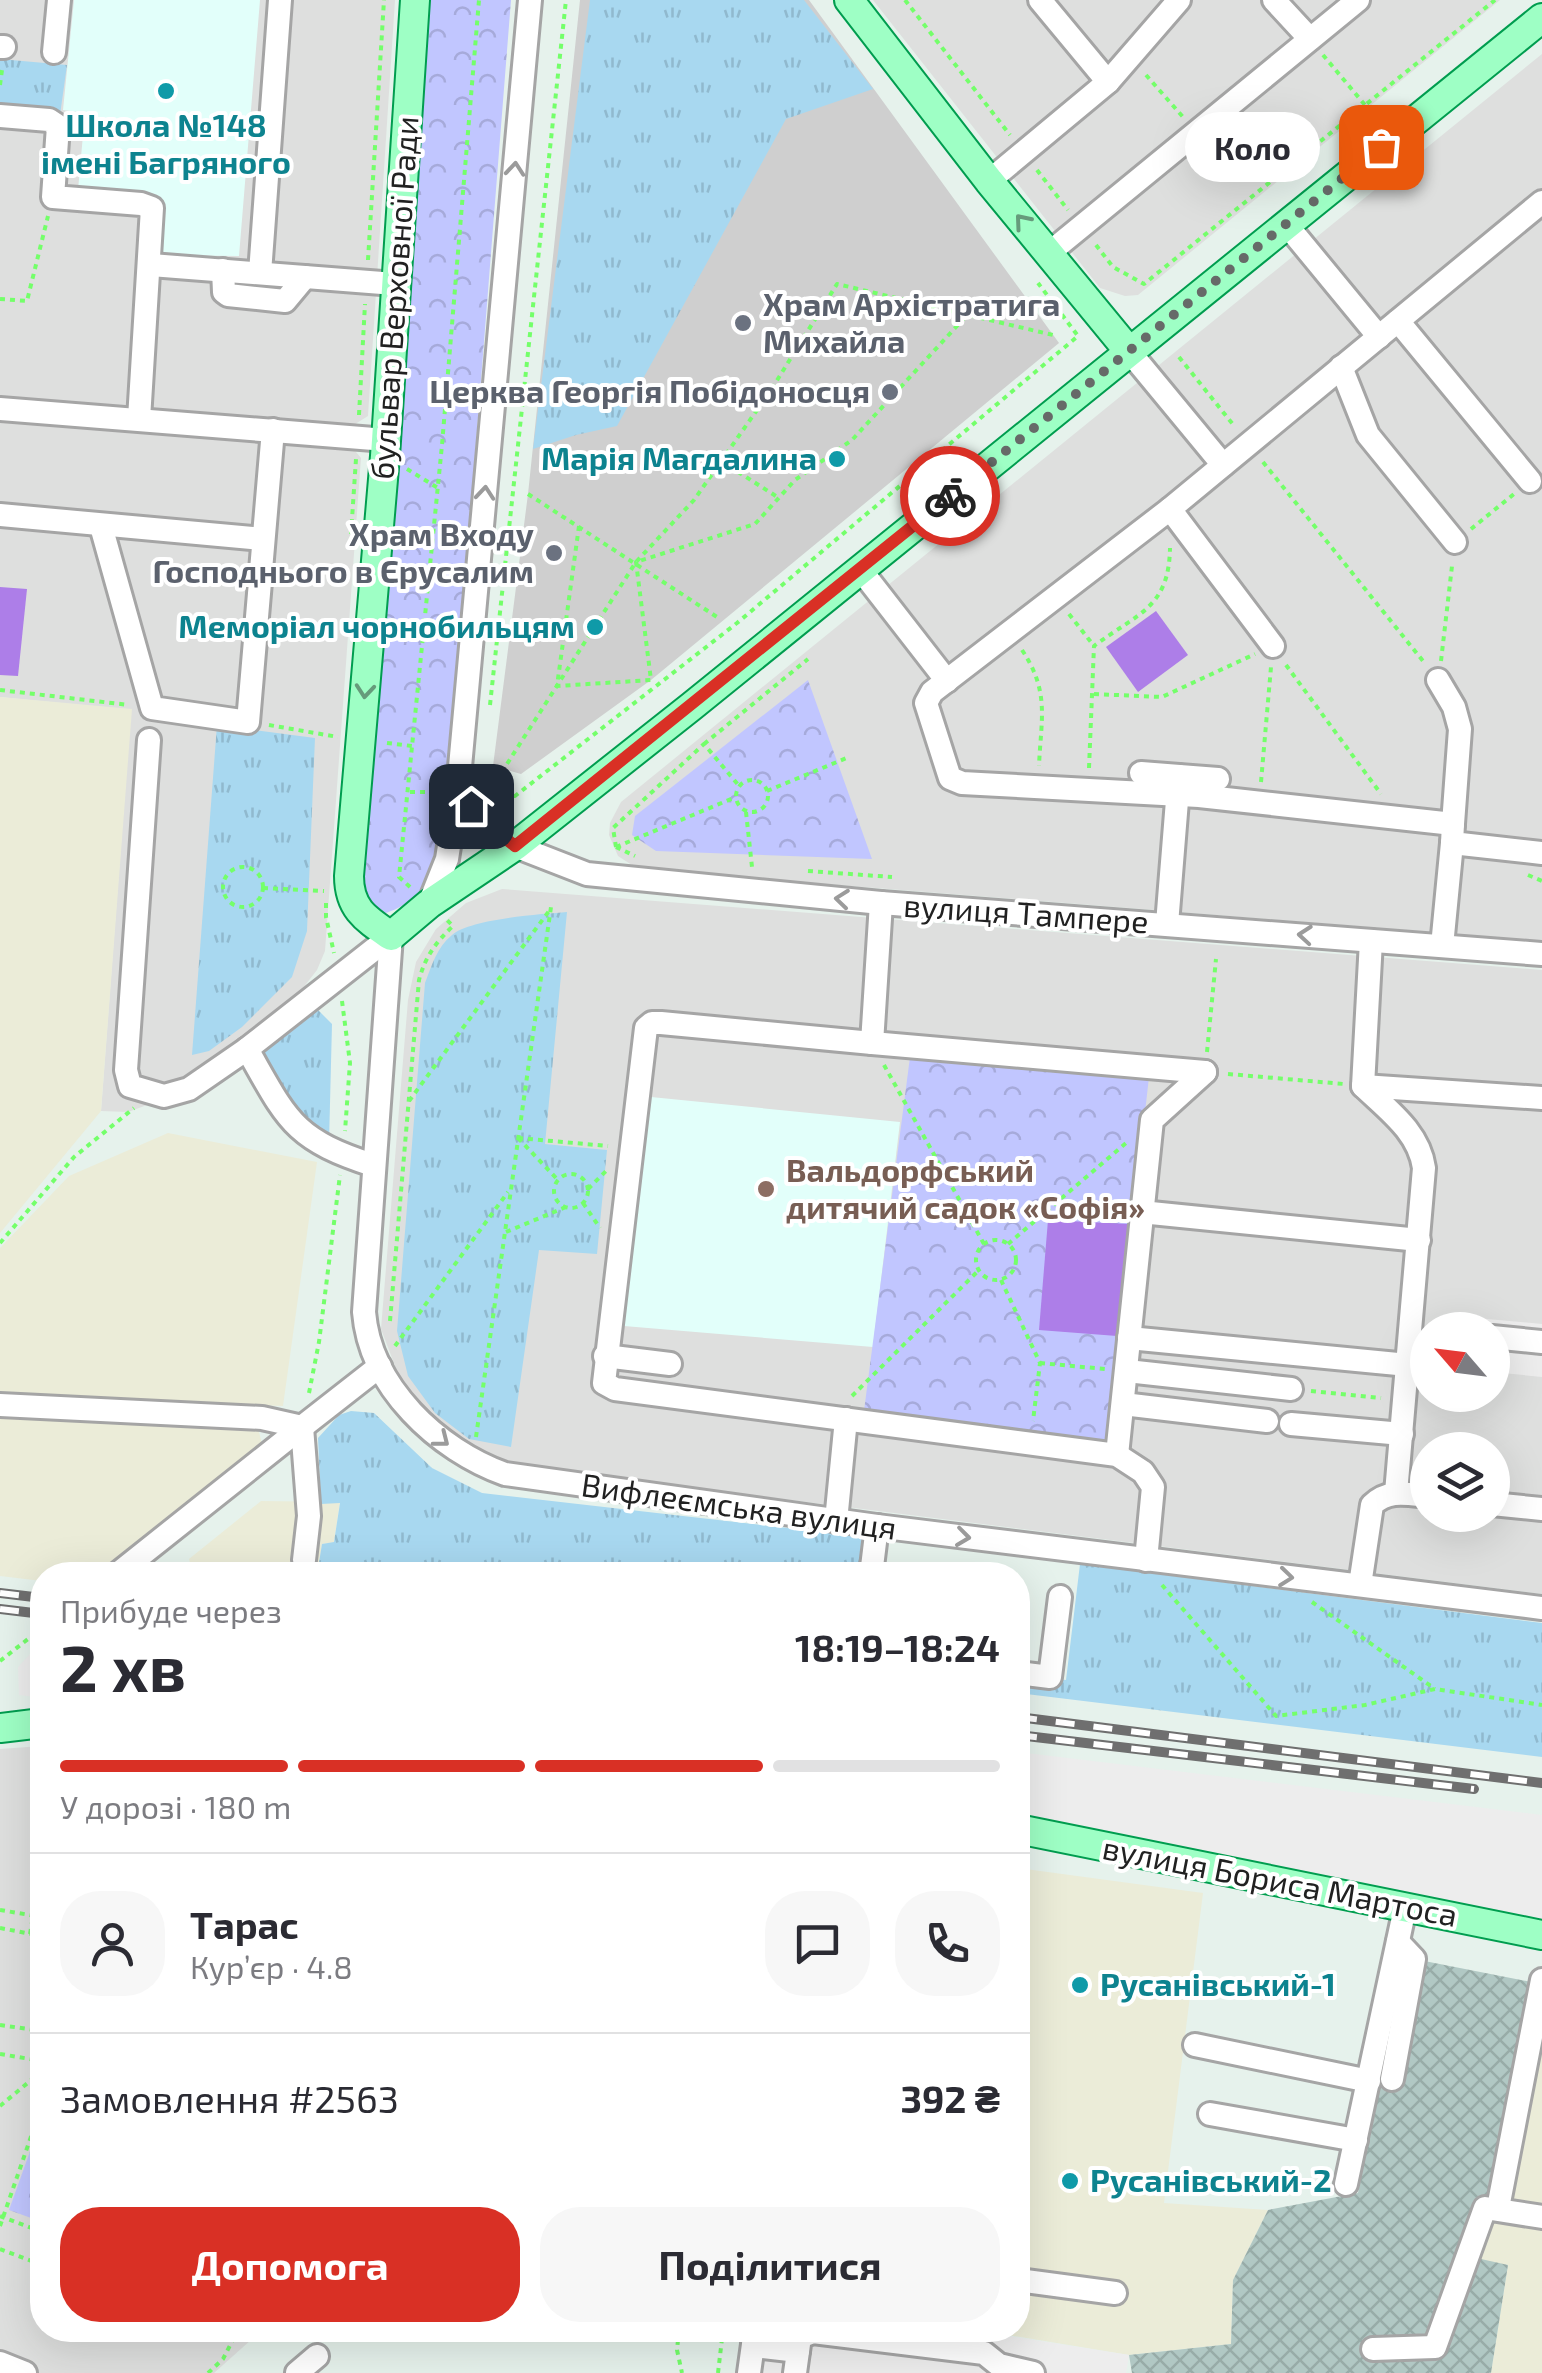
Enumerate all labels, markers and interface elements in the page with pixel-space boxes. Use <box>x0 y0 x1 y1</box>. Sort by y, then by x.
marker: Школа №148 імені Багряного <box>155 80 177 102</box>
place label: Школа №148 імені Багряного <box>41 105 291 180</box>
pin <box>1339 105 1424 190</box>
callout: Коло <box>1186 112 1321 182</box>
street label: бульвар Верховної Ради <box>361 115 426 481</box>
icon: bag <box>1354 120 1409 175</box>
text: Коло <box>1214 128 1291 166</box>
one-way arrow <box>503 160 525 176</box>
one-way arrow <box>1016 214 1034 232</box>
place label: Храм Архістратига Михайла <box>763 284 1060 359</box>
marker: Храм Архістратига Михайла <box>732 312 754 334</box>
place label: Церква Георгія Побідоносця <box>429 371 870 409</box>
marker: Церква Георгія Побідоносця <box>879 381 901 403</box>
place label: Марія Магдалина <box>541 438 817 476</box>
courier <box>900 446 1000 546</box>
marker: Марія Магдалина <box>826 448 848 470</box>
icon: bike <box>923 469 978 524</box>
one-way arrow <box>474 484 496 500</box>
place label: Храм Входу Господнього в Єрусалим <box>153 514 534 590</box>
marker: Храм Входу Господнього в Єрусалим <box>543 542 565 564</box>
place label: Меморіал чорнобильцям <box>178 606 575 644</box>
marker: Меморіал чорнобильцям <box>584 616 606 638</box>
one-way arrow <box>354 683 376 699</box>
pin <box>429 764 514 849</box>
icon: home <box>444 779 499 834</box>
street label: вулиця Тампере <box>902 884 1150 941</box>
one-way arrow <box>833 889 849 910</box>
one-way arrow <box>1297 925 1313 947</box>
place label: Вальдорфський дитячий садок «Софія» <box>786 1150 1145 1225</box>
marker: Вальдорфський дитячий садок «Софія» <box>755 1178 777 1200</box>
north arrow <box>1410 1312 1510 1412</box>
map controls <box>1410 1312 1510 1532</box>
one-way arrow <box>431 1428 449 1446</box>
button: layers <box>1410 1432 1510 1532</box>
street label: Вифлеємська вулиця <box>579 1464 899 1547</box>
one-way arrow <box>956 1526 972 1547</box>
one-way arrow <box>1278 1566 1294 1587</box>
text: Прибуде через <box>60 1591 282 1629</box>
text: 18:19–18:24 <box>795 1624 1000 1670</box>
text: 2 хв <box>60 1627 186 1705</box>
text: У дорозі · 180 m <box>60 1787 291 1825</box>
street label: вулиця Бориса Мартоса <box>1100 1827 1461 1934</box>
button: person <box>60 1891 165 1996</box>
button: chat <box>765 1891 870 1996</box>
button: phone <box>895 1891 1000 1996</box>
text: Тарас <box>190 1901 299 1947</box>
text: Кур’єр · 4.8 <box>190 1947 353 1985</box>
place label: Русанівський-1 <box>1100 1964 1336 2003</box>
marker: Русанівський-1 <box>1069 1974 1091 1996</box>
text: Замовлення #2563 <box>60 2075 399 2121</box>
text: 392 ₴ <box>900 2075 1000 2121</box>
place label: Русанівський-2 <box>1090 2160 1332 2199</box>
marker: Русанівський-2 <box>1059 2170 1081 2192</box>
button: Допомога <box>60 2207 520 2322</box>
button: Поділитися <box>540 2207 1000 2322</box>

